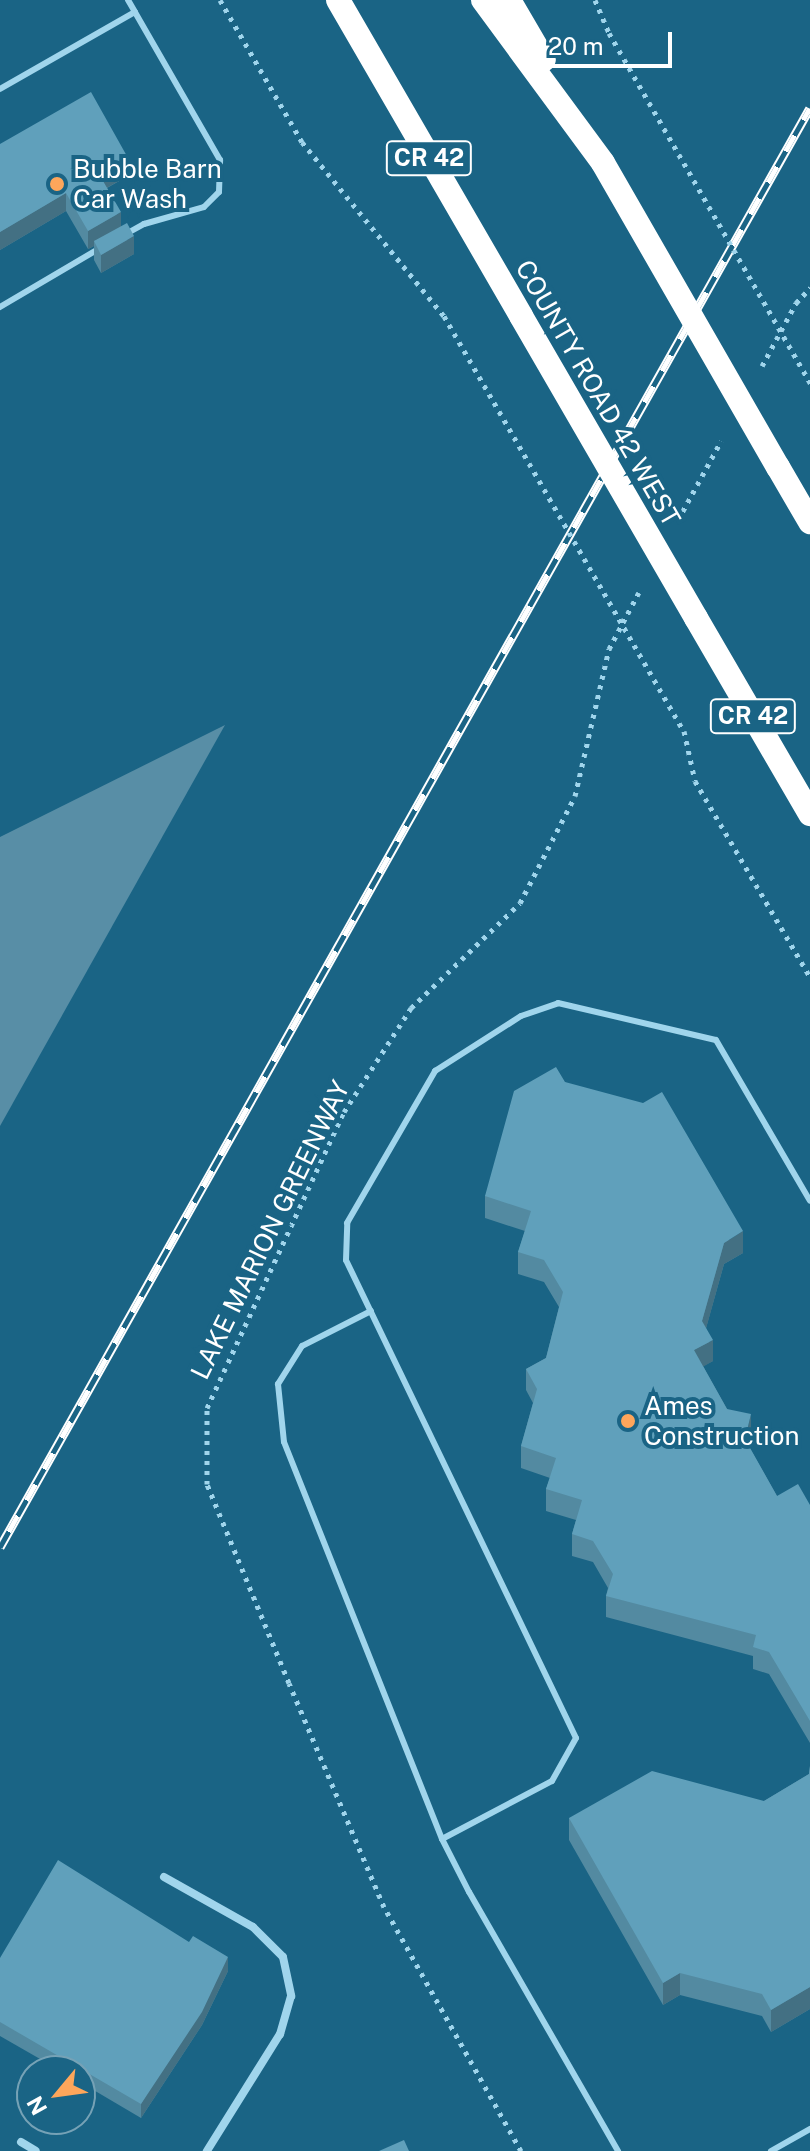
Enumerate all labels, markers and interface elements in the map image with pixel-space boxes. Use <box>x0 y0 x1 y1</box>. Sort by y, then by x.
scale bar <box>538 16 676 66</box>
text: 20 m <box>548 32 604 60</box>
road number: CR 42 <box>385 138 473 178</box>
place label: Bubble Barn Car Wash <box>73 153 222 214</box>
marker: Bubble Barn Car Wash <box>48 175 66 193</box>
street label: COUNTY ROAD 42 WEST <box>509 254 687 532</box>
road number: CR 42 <box>709 696 797 736</box>
street label: LAKE MARION GREENWAY <box>184 1076 356 1384</box>
place label: Ames Construction <box>644 1390 799 1452</box>
marker: Ames Construction <box>619 1412 637 1430</box>
north arrow <box>16 2055 96 2135</box>
text: N <box>21 2092 52 2119</box>

